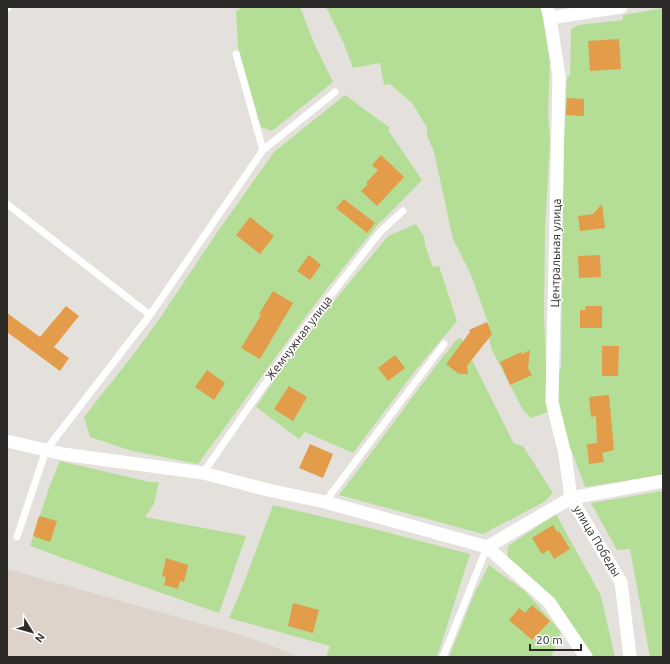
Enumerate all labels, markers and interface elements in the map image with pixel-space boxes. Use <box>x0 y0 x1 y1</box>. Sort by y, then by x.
street label: Центральная улица <box>548 198 563 308</box>
street label: Жемчужная улица <box>263 293 334 382</box>
street label: улица Победы <box>571 503 624 579</box>
north arrow <box>12 612 52 652</box>
scale bar <box>530 626 581 652</box>
text: N <box>33 631 47 645</box>
text: 20 m <box>536 633 563 646</box>

